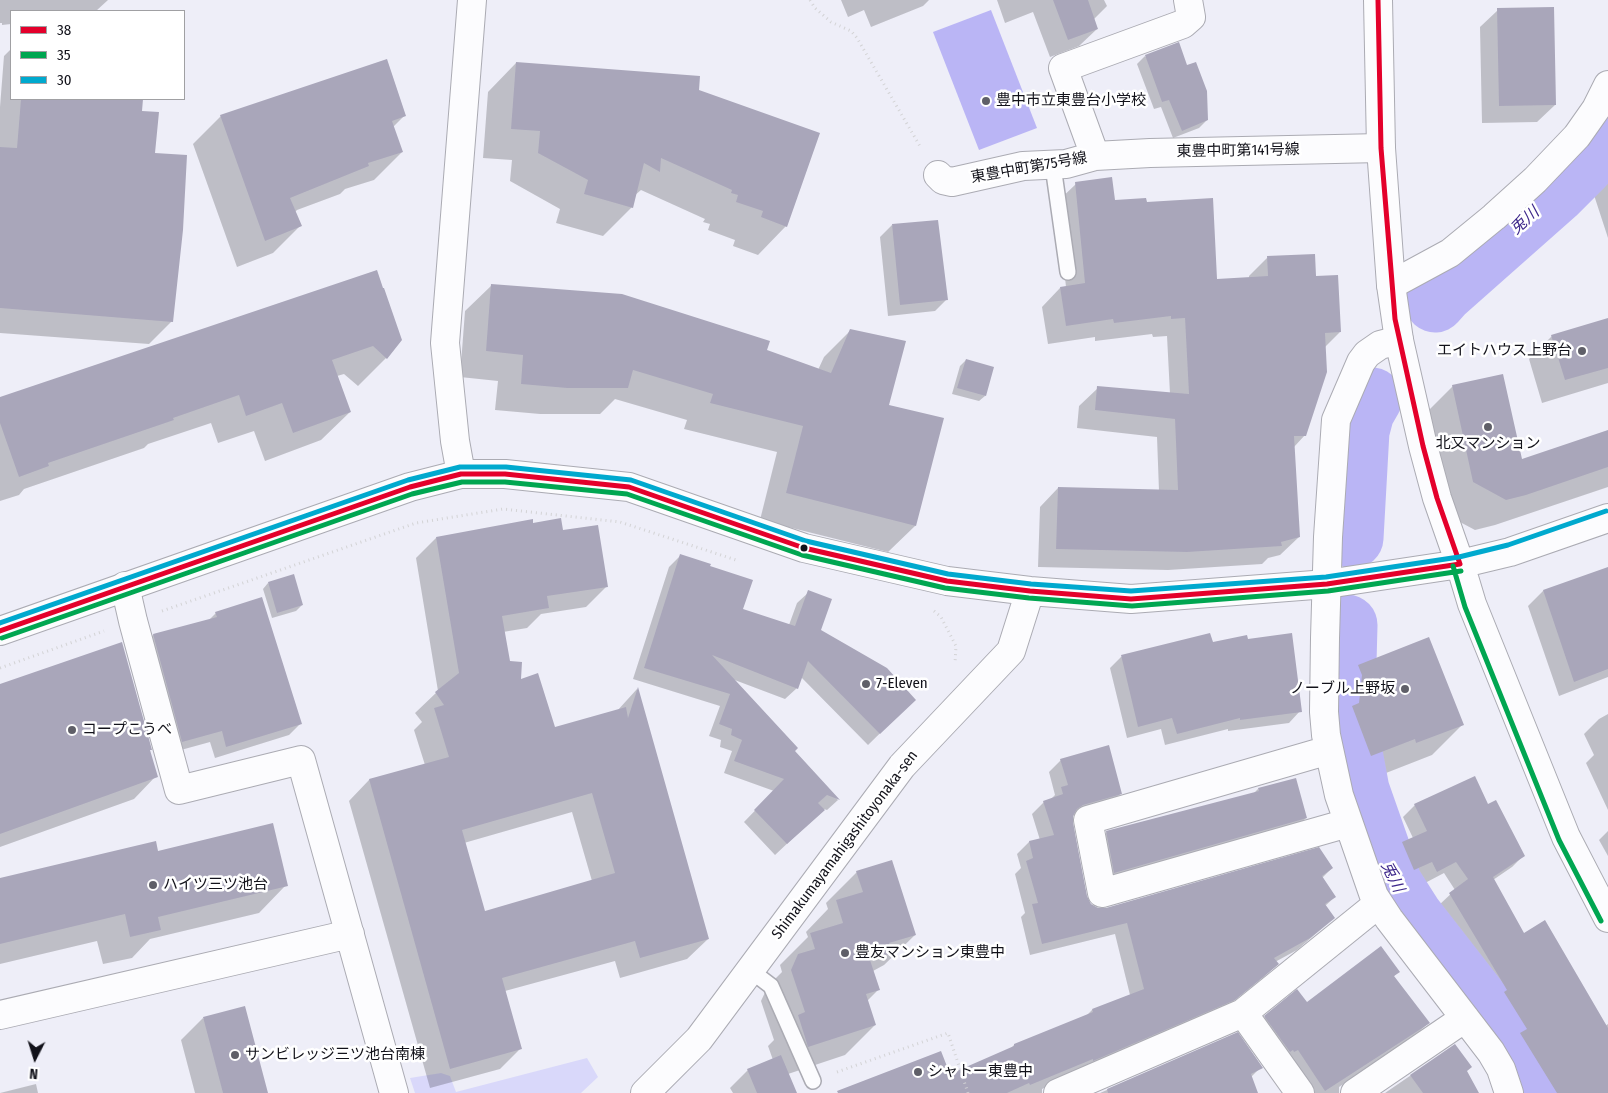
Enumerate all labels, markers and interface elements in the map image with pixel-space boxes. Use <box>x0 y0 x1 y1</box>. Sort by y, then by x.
legend <box>10 10 185 100</box>
text: 38 <box>57 21 71 39</box>
text: 35 <box>57 46 71 64</box>
text: 30 <box>57 71 72 89</box>
place label: 豊中市立東豊台小学校 <box>996 92 1146 110</box>
marker: 豊中市立東豊台小学校 <box>980 95 992 107</box>
street label: 東豊中町第141号線 <box>1176 141 1300 161</box>
street label: 東豊中町第75号線 <box>969 149 1089 187</box>
water label: 兎川 <box>1507 203 1543 239</box>
place label: エイトハウス上野台 <box>1437 342 1572 360</box>
marker: エイトハウス上野台 <box>1576 345 1588 357</box>
marker: 北又マンション <box>1482 421 1494 433</box>
place label: 北又マンション <box>1436 435 1540 453</box>
unlabelled marker <box>799 543 809 553</box>
place label: 7-Eleven <box>876 675 928 693</box>
marker: 7-Eleven <box>860 678 872 690</box>
place label: ノーブル上野坂 <box>1290 680 1395 698</box>
marker: ノーブル上野坂 <box>1399 683 1411 695</box>
place label: コープこうべ <box>82 721 172 739</box>
marker: コープこうべ <box>66 724 78 736</box>
street label: Shimakumayamahigashitoyonaka-sen <box>768 747 922 943</box>
water label: 兎川 <box>1376 858 1408 896</box>
place label: ハイツ三ツ池台 <box>163 876 268 894</box>
marker: ハイツ三ツ池台 <box>147 879 159 891</box>
place label: 豊友マンション東豊中 <box>855 944 1005 962</box>
marker: 豊友マンション東豊中 <box>839 947 851 959</box>
north arrow <box>10 1033 60 1083</box>
place label: サンビレッジ三ツ池台南棟 <box>245 1046 425 1064</box>
marker: サンビレッジ三ツ池台南棟 <box>229 1049 241 1061</box>
place label: シャトー東豊中 <box>928 1063 1033 1081</box>
text: N <box>29 1065 39 1082</box>
marker: シャトー東豊中 <box>912 1066 924 1078</box>

